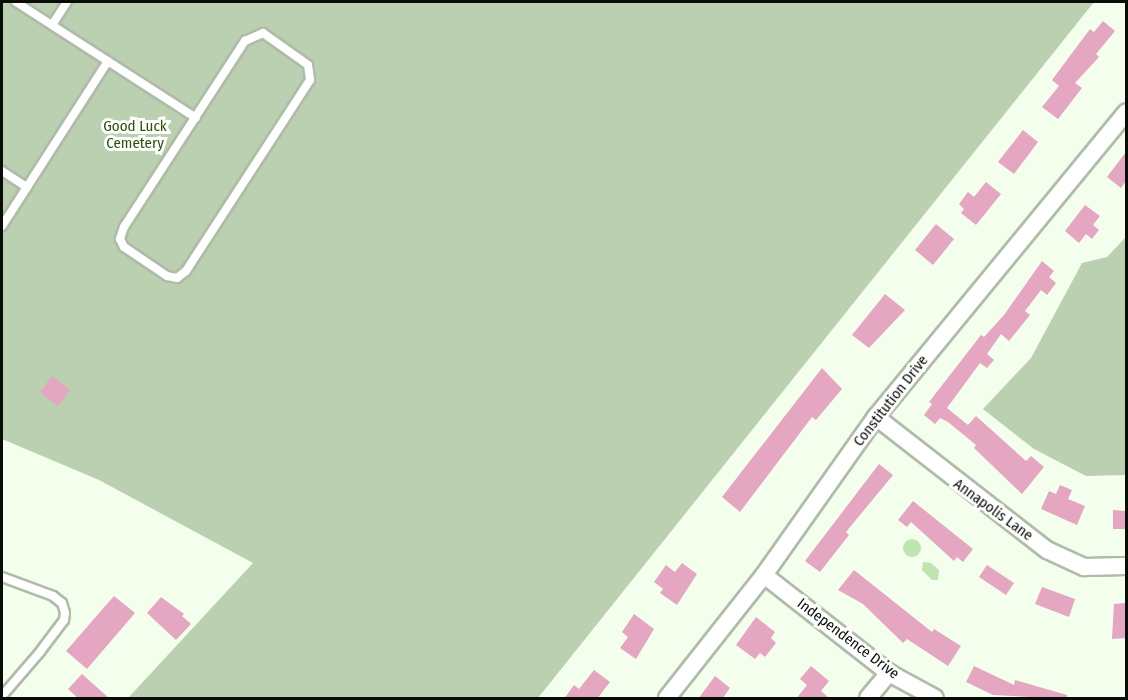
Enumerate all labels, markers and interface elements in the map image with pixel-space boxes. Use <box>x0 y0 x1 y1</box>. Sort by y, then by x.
park label: Good Luck Cemetery <box>103 117 167 152</box>
street label: Constitution Drive <box>850 352 932 450</box>
street label: Annapolis Lane <box>950 475 1036 545</box>
street label: Independence Drive <box>794 595 902 683</box>

